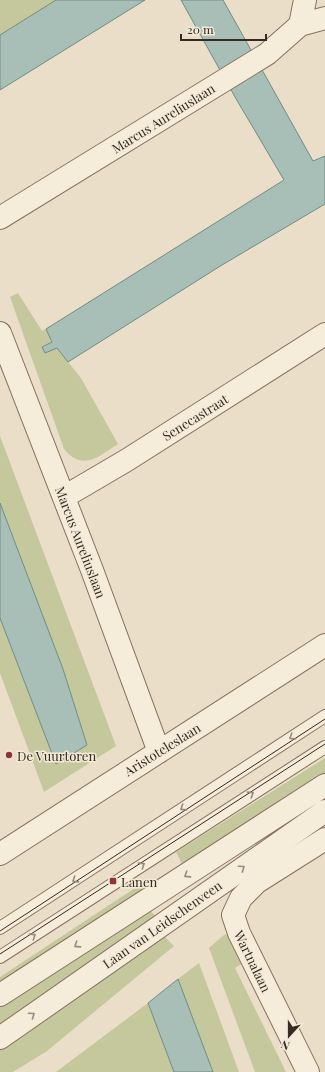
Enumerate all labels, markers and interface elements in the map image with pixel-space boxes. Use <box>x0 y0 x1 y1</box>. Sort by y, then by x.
scale bar <box>181 16 266 42</box>
text: 20 m <box>187 21 214 37</box>
street label: Marcus Aureliuslaan <box>108 79 218 157</box>
street label: Senecastraat <box>159 390 231 444</box>
street label: Marcus Aureliuslaan <box>52 484 110 601</box>
street label: Aristoteleslaan <box>120 719 204 780</box>
one-way arrow <box>289 733 296 740</box>
place label: De Vuurtoren <box>17 747 96 764</box>
marker: De Vuurtoren <box>4 750 14 760</box>
one-way arrow <box>247 792 254 799</box>
one-way arrow <box>181 804 188 811</box>
one-way arrow <box>137 862 144 869</box>
one-way arrow <box>237 866 244 873</box>
one-way arrow <box>184 870 191 877</box>
place label: Lanen <box>121 873 157 890</box>
one-way arrow <box>72 875 79 883</box>
street label: Laan van Leidschenveen <box>99 876 225 972</box>
marker: Lanen <box>108 876 118 886</box>
street label: Wartnalaan <box>230 926 275 995</box>
one-way arrow <box>29 933 36 941</box>
one-way arrow <box>74 940 81 948</box>
one-way arrow <box>28 1012 35 1020</box>
north arrow <box>269 1016 309 1056</box>
text: N <box>279 1037 292 1054</box>

